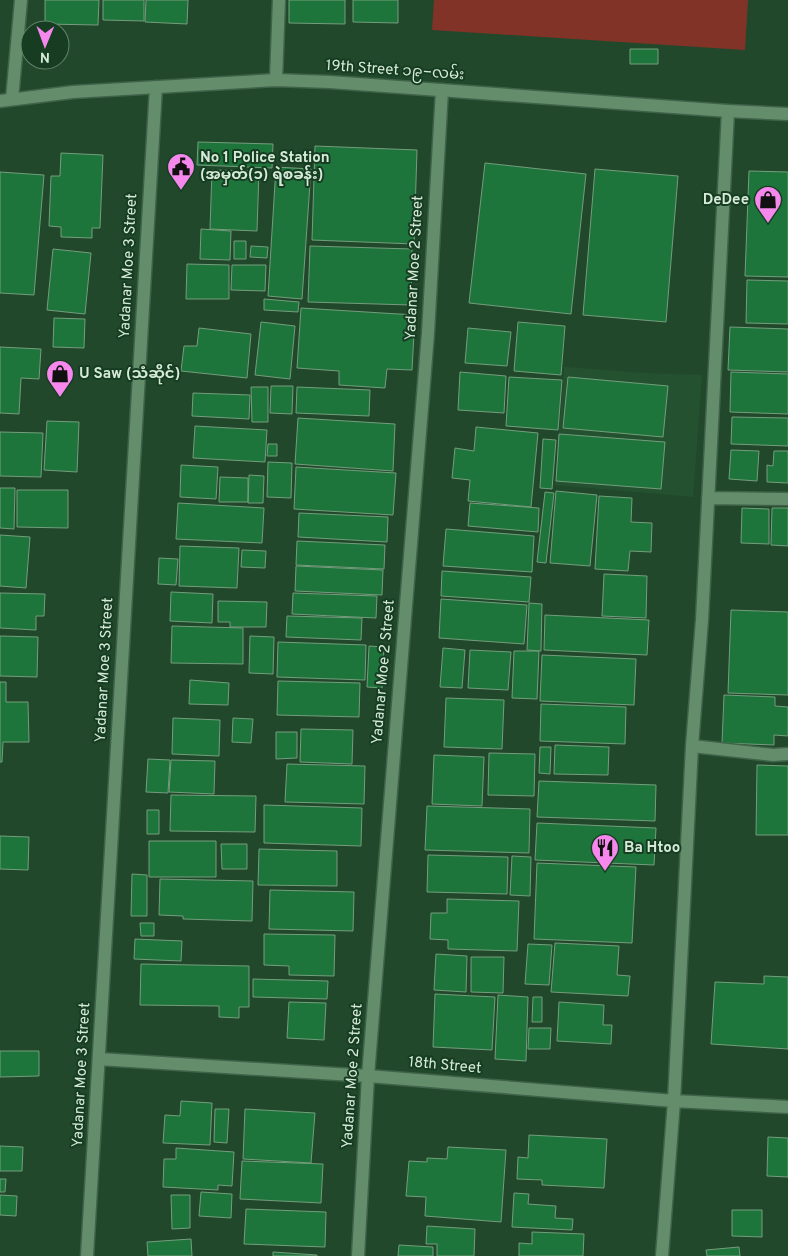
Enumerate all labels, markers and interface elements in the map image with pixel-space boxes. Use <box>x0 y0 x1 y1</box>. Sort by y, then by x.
north arrow <box>20 20 70 70</box>
text: N <box>40 48 50 65</box>
street label: 19th Street ၁၉−လမ်း <box>325 55 465 86</box>
place label: No 1 Police Station (အမှတ်(၁) ရဲစခန်း) <box>200 149 330 186</box>
public building icon: No 1 Police Station (အမှတ်(၁) ရဲစခန်း) <box>166 152 196 191</box>
shop icon: DeDee <box>753 185 783 224</box>
place label: DeDee <box>703 191 749 210</box>
street label: Yadanar Moe 3 Street <box>116 193 142 339</box>
street label: Yadanar Moe 2 Street <box>402 195 428 341</box>
shop icon: U Saw (သံဆိုင်) <box>45 359 75 398</box>
place label: U Saw (သံဆိုင်) <box>79 363 180 385</box>
street label: Yadanar Moe 3 Street <box>92 597 118 743</box>
street label: Yadanar Moe 2 Street <box>368 599 400 745</box>
restaurant icon: Ba Htoo <box>590 833 620 872</box>
place label: Ba Htoo <box>624 839 680 858</box>
street label: Yadanar Moe 3 Street <box>69 1002 95 1148</box>
street label: Yadanar Moe 2 Street <box>338 1003 368 1149</box>
street label: 18th Street <box>408 1053 482 1079</box>

